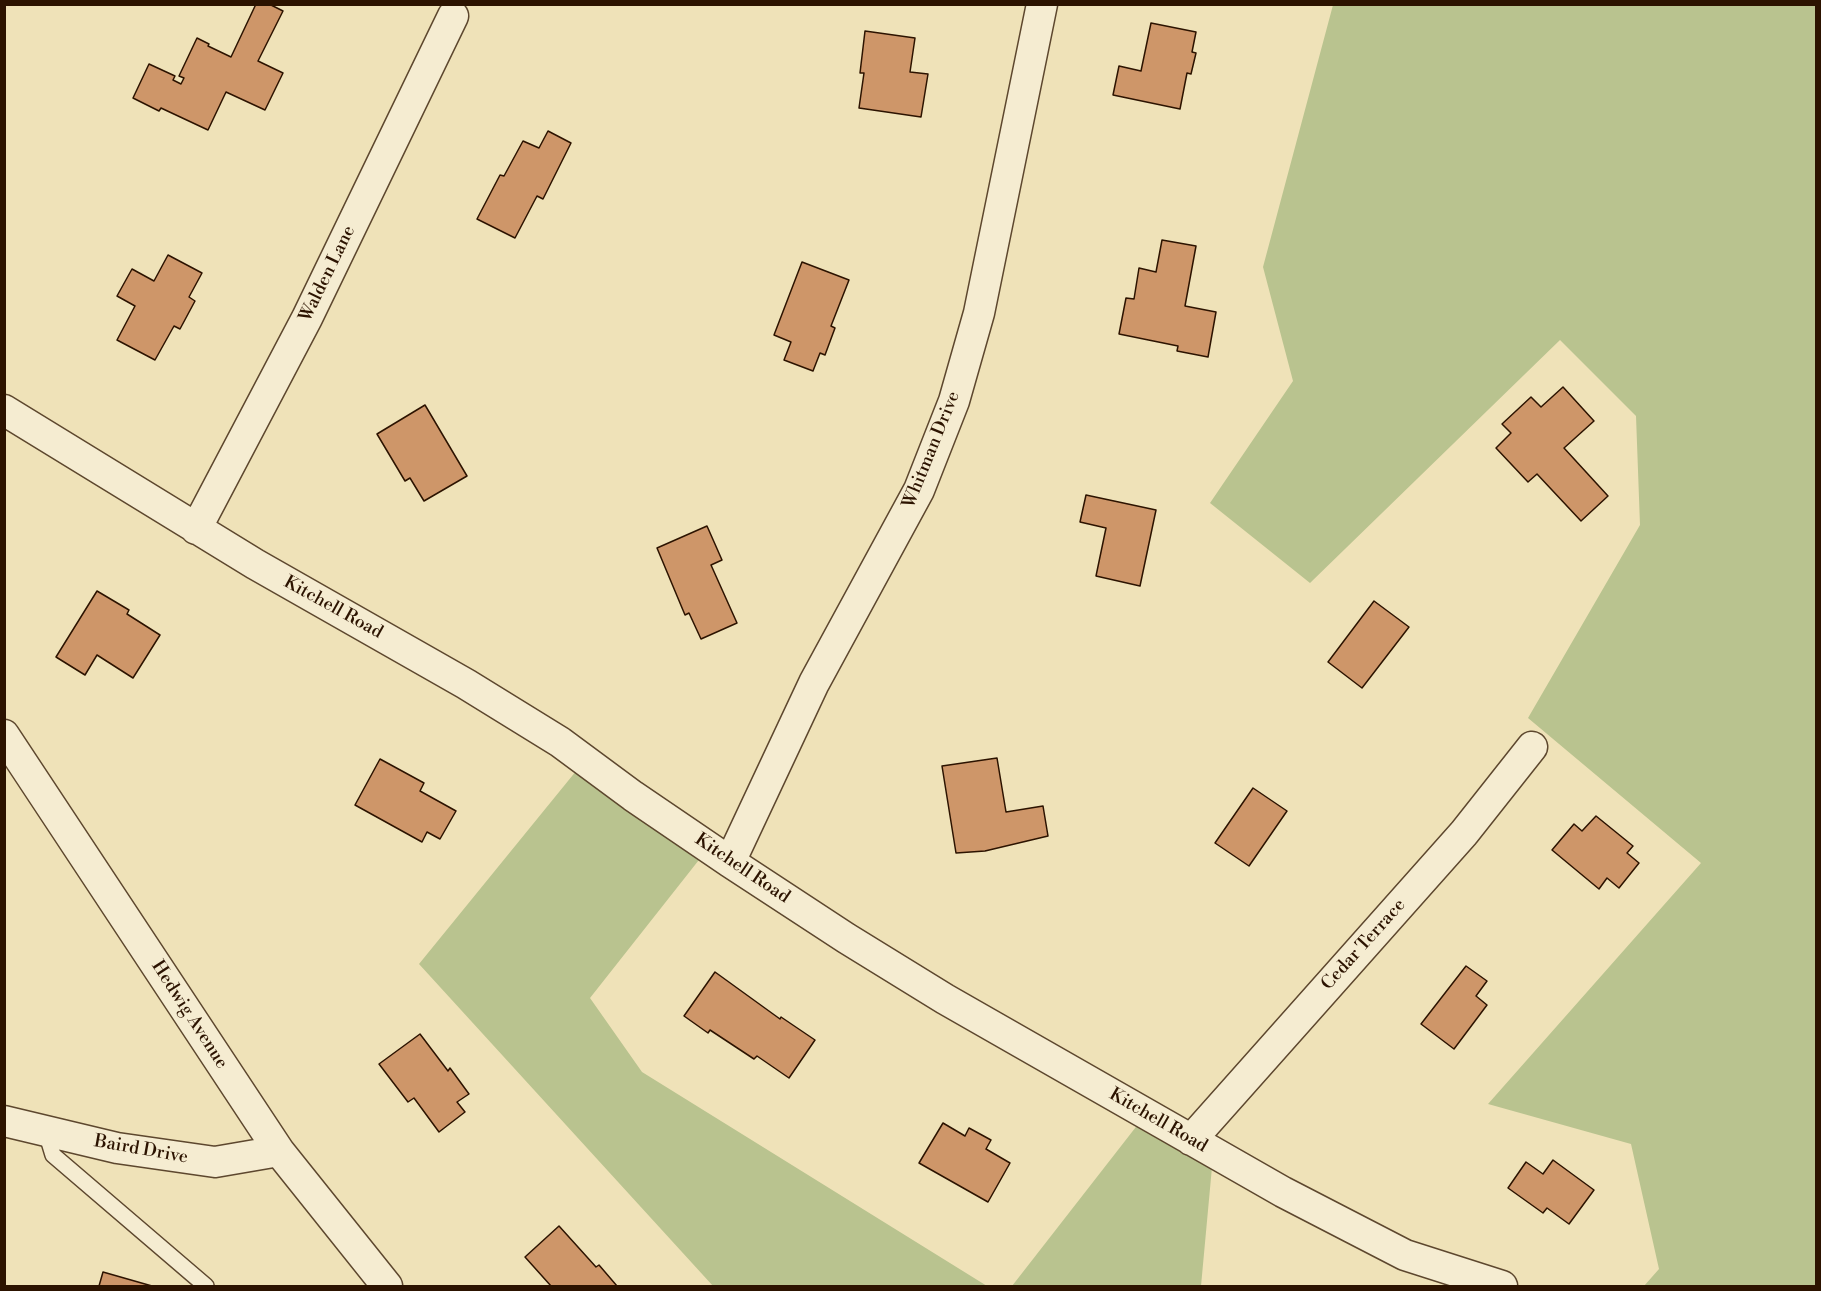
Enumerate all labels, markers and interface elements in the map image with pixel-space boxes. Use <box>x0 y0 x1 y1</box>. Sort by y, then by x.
street label: Walden Lane <box>295 222 361 326</box>
street label: Whitman Drive <box>899 388 965 512</box>
street label: Kitchell Road <box>280 572 386 644</box>
street label: Kitchell Road <box>690 829 794 909</box>
street label: Cedar Terrace <box>1317 895 1411 995</box>
street label: Hedwig Avenue <box>146 957 232 1073</box>
street label: Kitchell Road <box>1105 1084 1211 1158</box>
street label: Baird Drive <box>92 1131 190 1169</box>

